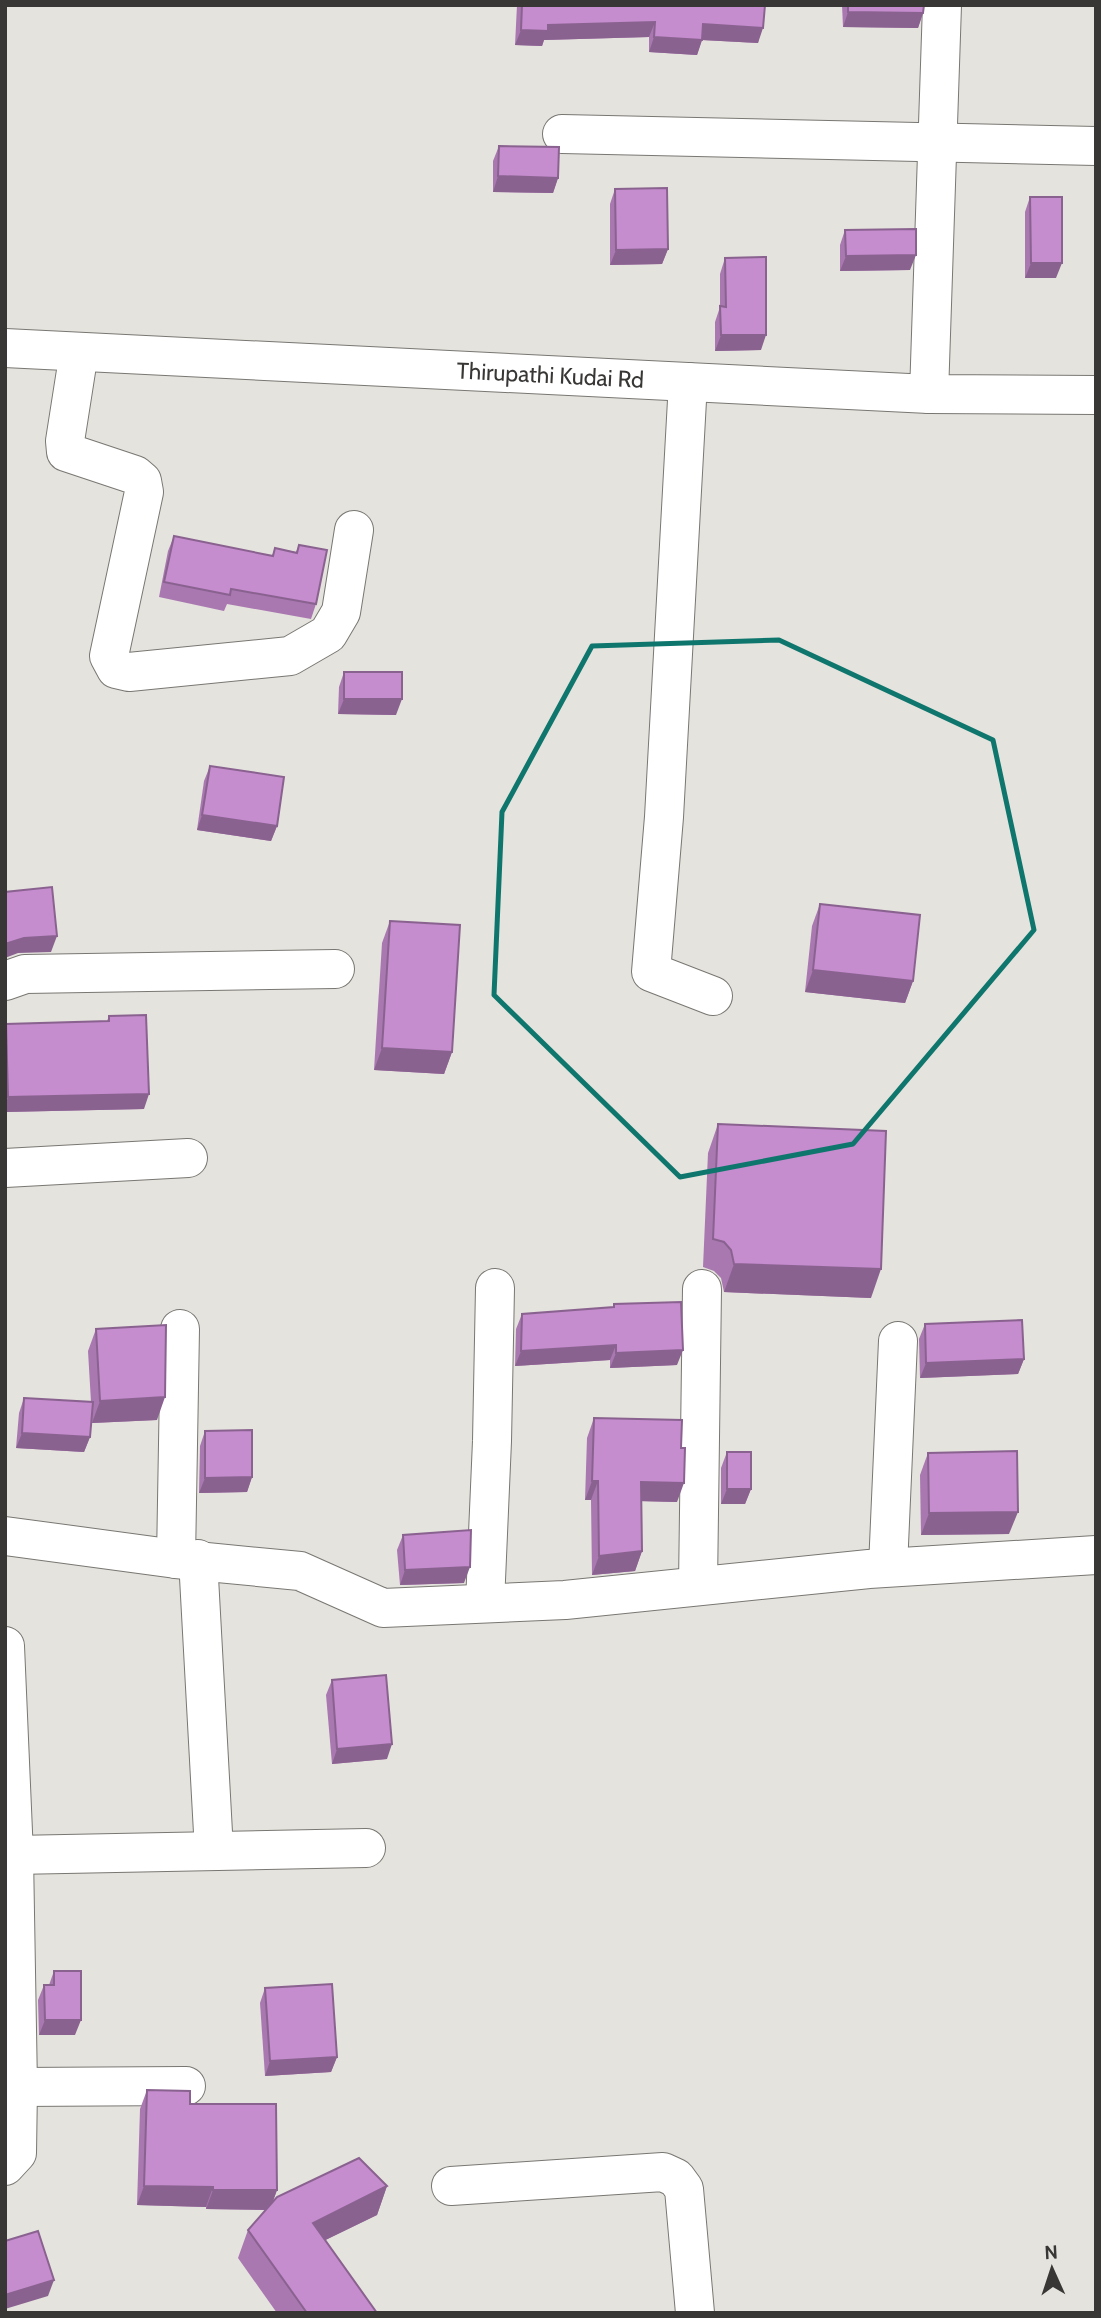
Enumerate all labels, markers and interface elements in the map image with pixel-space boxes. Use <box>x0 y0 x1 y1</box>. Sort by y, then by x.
street label: Thirupathi Kudai Rd <box>456 357 645 394</box>
north arrow <box>1017 2234 1087 2304</box>
text: N <box>1044 2241 1058 2264</box>

